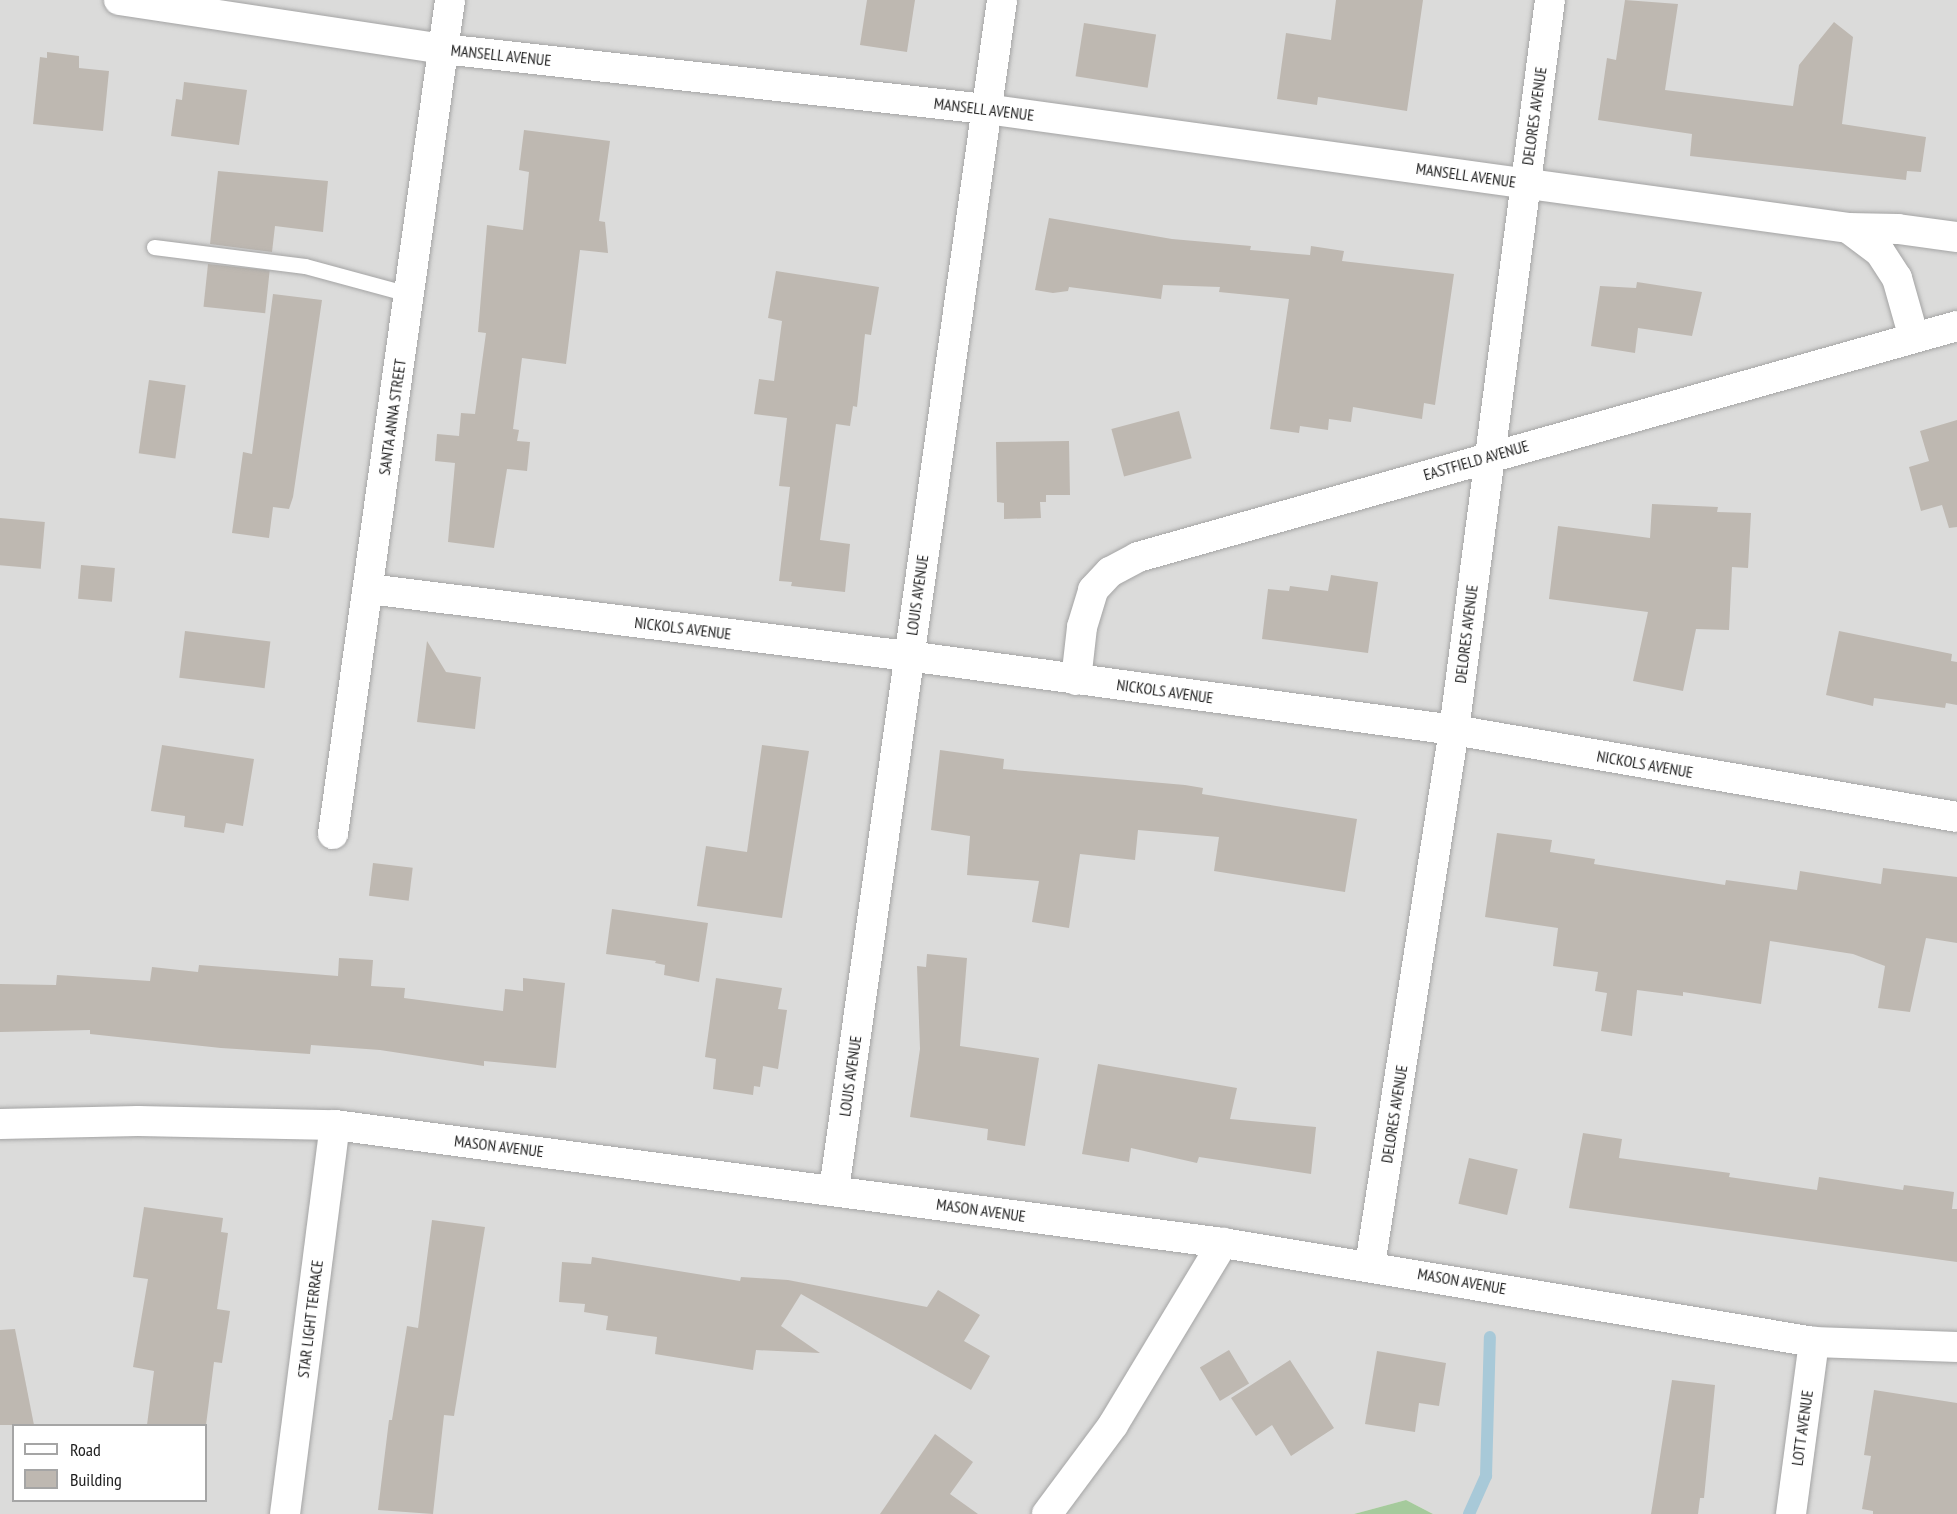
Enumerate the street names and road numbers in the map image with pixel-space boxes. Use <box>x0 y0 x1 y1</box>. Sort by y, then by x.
street label: MANSELL AVENUE <box>449 40 553 70</box>
street label: DELORES AVENUE <box>1518 65 1550 167</box>
street label: MANSELL AVENUE <box>932 93 1036 125</box>
street label: MANSELL AVENUE <box>1414 158 1518 192</box>
street label: SANTA ANNA STREET <box>374 357 410 477</box>
street label: EASTFIELD AVENUE <box>1421 436 1531 484</box>
street label: LOUIS AVENUE <box>902 553 932 637</box>
street label: DELORES AVENUE <box>1450 583 1482 685</box>
street label: NICKOLS AVENUE <box>633 613 733 643</box>
street label: NICKOLS AVENUE <box>1115 675 1215 707</box>
street label: NICKOLS AVENUE <box>1595 746 1695 782</box>
street label: LOUIS AVENUE <box>835 1034 865 1118</box>
street label: DELORES AVENUE <box>1377 1063 1411 1165</box>
street label: MASON AVENUE <box>453 1131 545 1161</box>
street label: MASON AVENUE <box>935 1194 1027 1226</box>
street label: STAR LIGHT TERRACE <box>293 1258 327 1380</box>
street label: MASON AVENUE <box>1416 1264 1508 1298</box>
street label: LOTT AVENUE <box>1787 1389 1817 1467</box>

